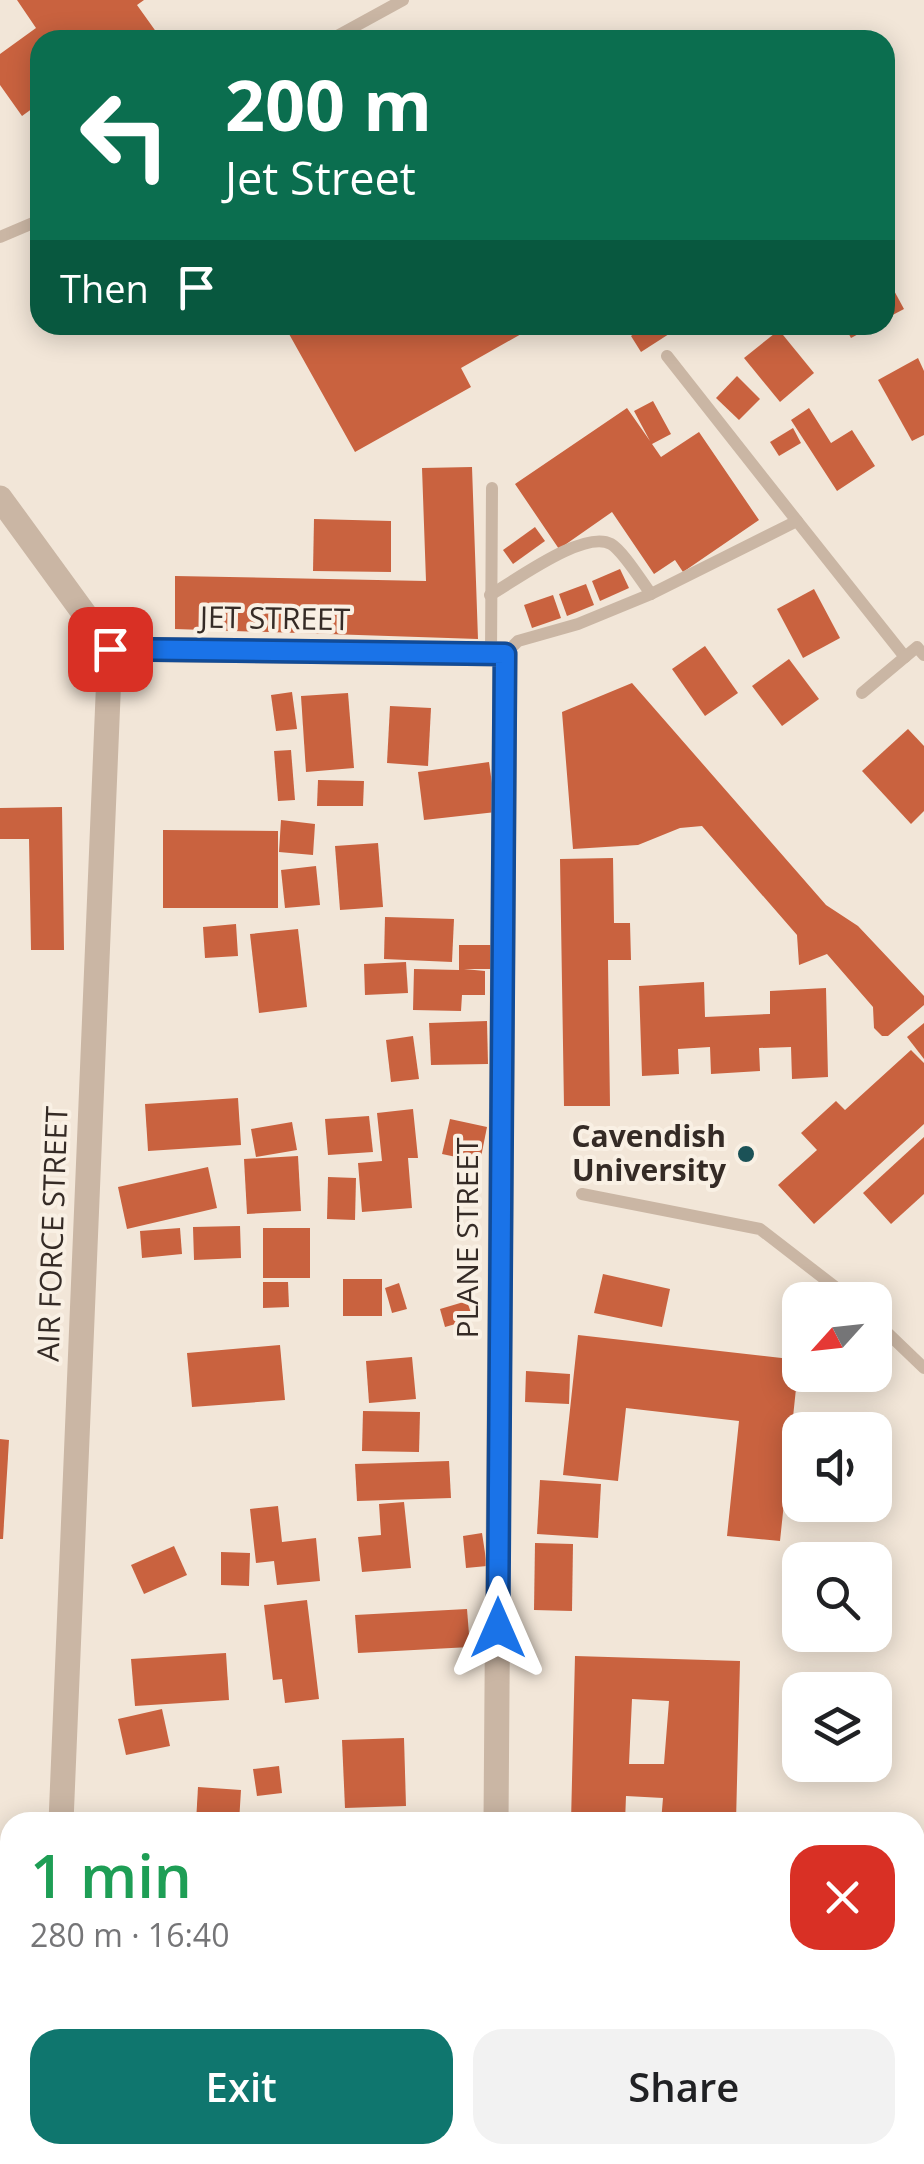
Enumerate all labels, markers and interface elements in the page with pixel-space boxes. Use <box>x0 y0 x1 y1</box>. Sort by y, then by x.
text: 200 m <box>225 56 432 152</box>
icon: left <box>60 70 190 200</box>
text: Jet Street <box>225 147 416 208</box>
icon: arrive <box>169 260 224 315</box>
text: Then <box>60 262 149 314</box>
street label: JET STREET <box>196 596 351 639</box>
pin <box>68 607 153 692</box>
icon: arrive <box>83 622 138 677</box>
street label: AIR FORCE STREET <box>27 1105 76 1362</box>
place label: Cavendish University <box>571 1115 727 1190</box>
street label: PLANE STREET <box>446 1137 487 1339</box>
marker: Cavendish University <box>735 1143 757 1165</box>
north arrow <box>782 1282 892 1392</box>
map controls <box>782 1282 892 1782</box>
button: sound <box>782 1412 892 1522</box>
button: search <box>782 1542 892 1652</box>
position arrow <box>446 1576 550 1680</box>
button: layers <box>782 1672 892 1782</box>
text: 1 min <box>30 1834 192 1916</box>
button: close <box>790 1845 895 1950</box>
text: 280 m · 16:40 <box>30 1913 229 1956</box>
button: Exit <box>30 2029 453 2144</box>
button: Share <box>473 2029 895 2144</box>

